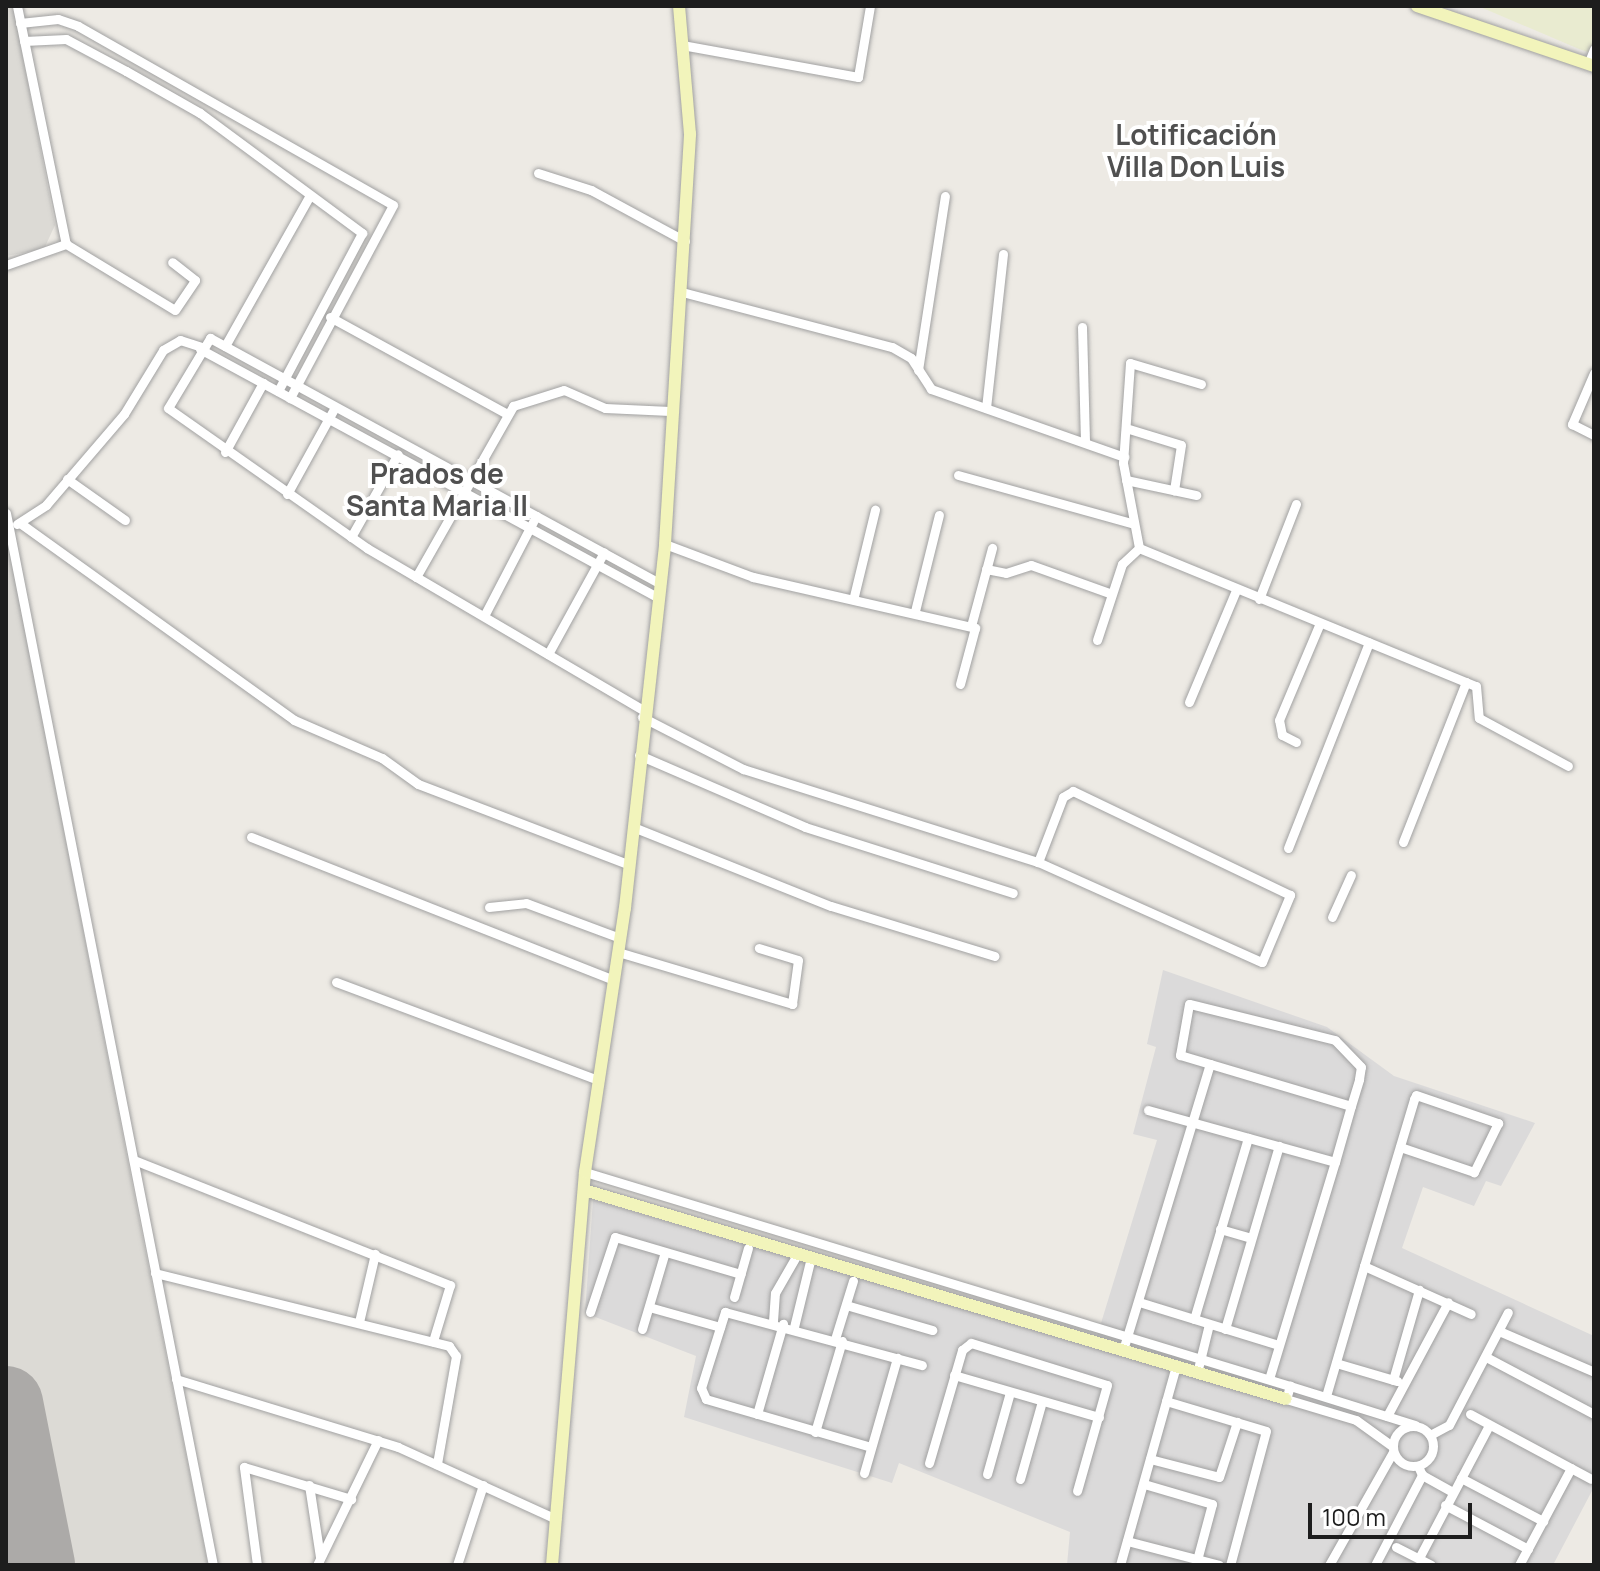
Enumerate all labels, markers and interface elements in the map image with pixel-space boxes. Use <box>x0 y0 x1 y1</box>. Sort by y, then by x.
district label: Lotificación Villa Don Luis <box>1107 117 1285 183</box>
district label: Prados de Santa Maria II <box>346 456 528 522</box>
scale bar <box>1312 1487 1476 1537</box>
text: 100 m <box>1322 1500 1386 1533</box>

